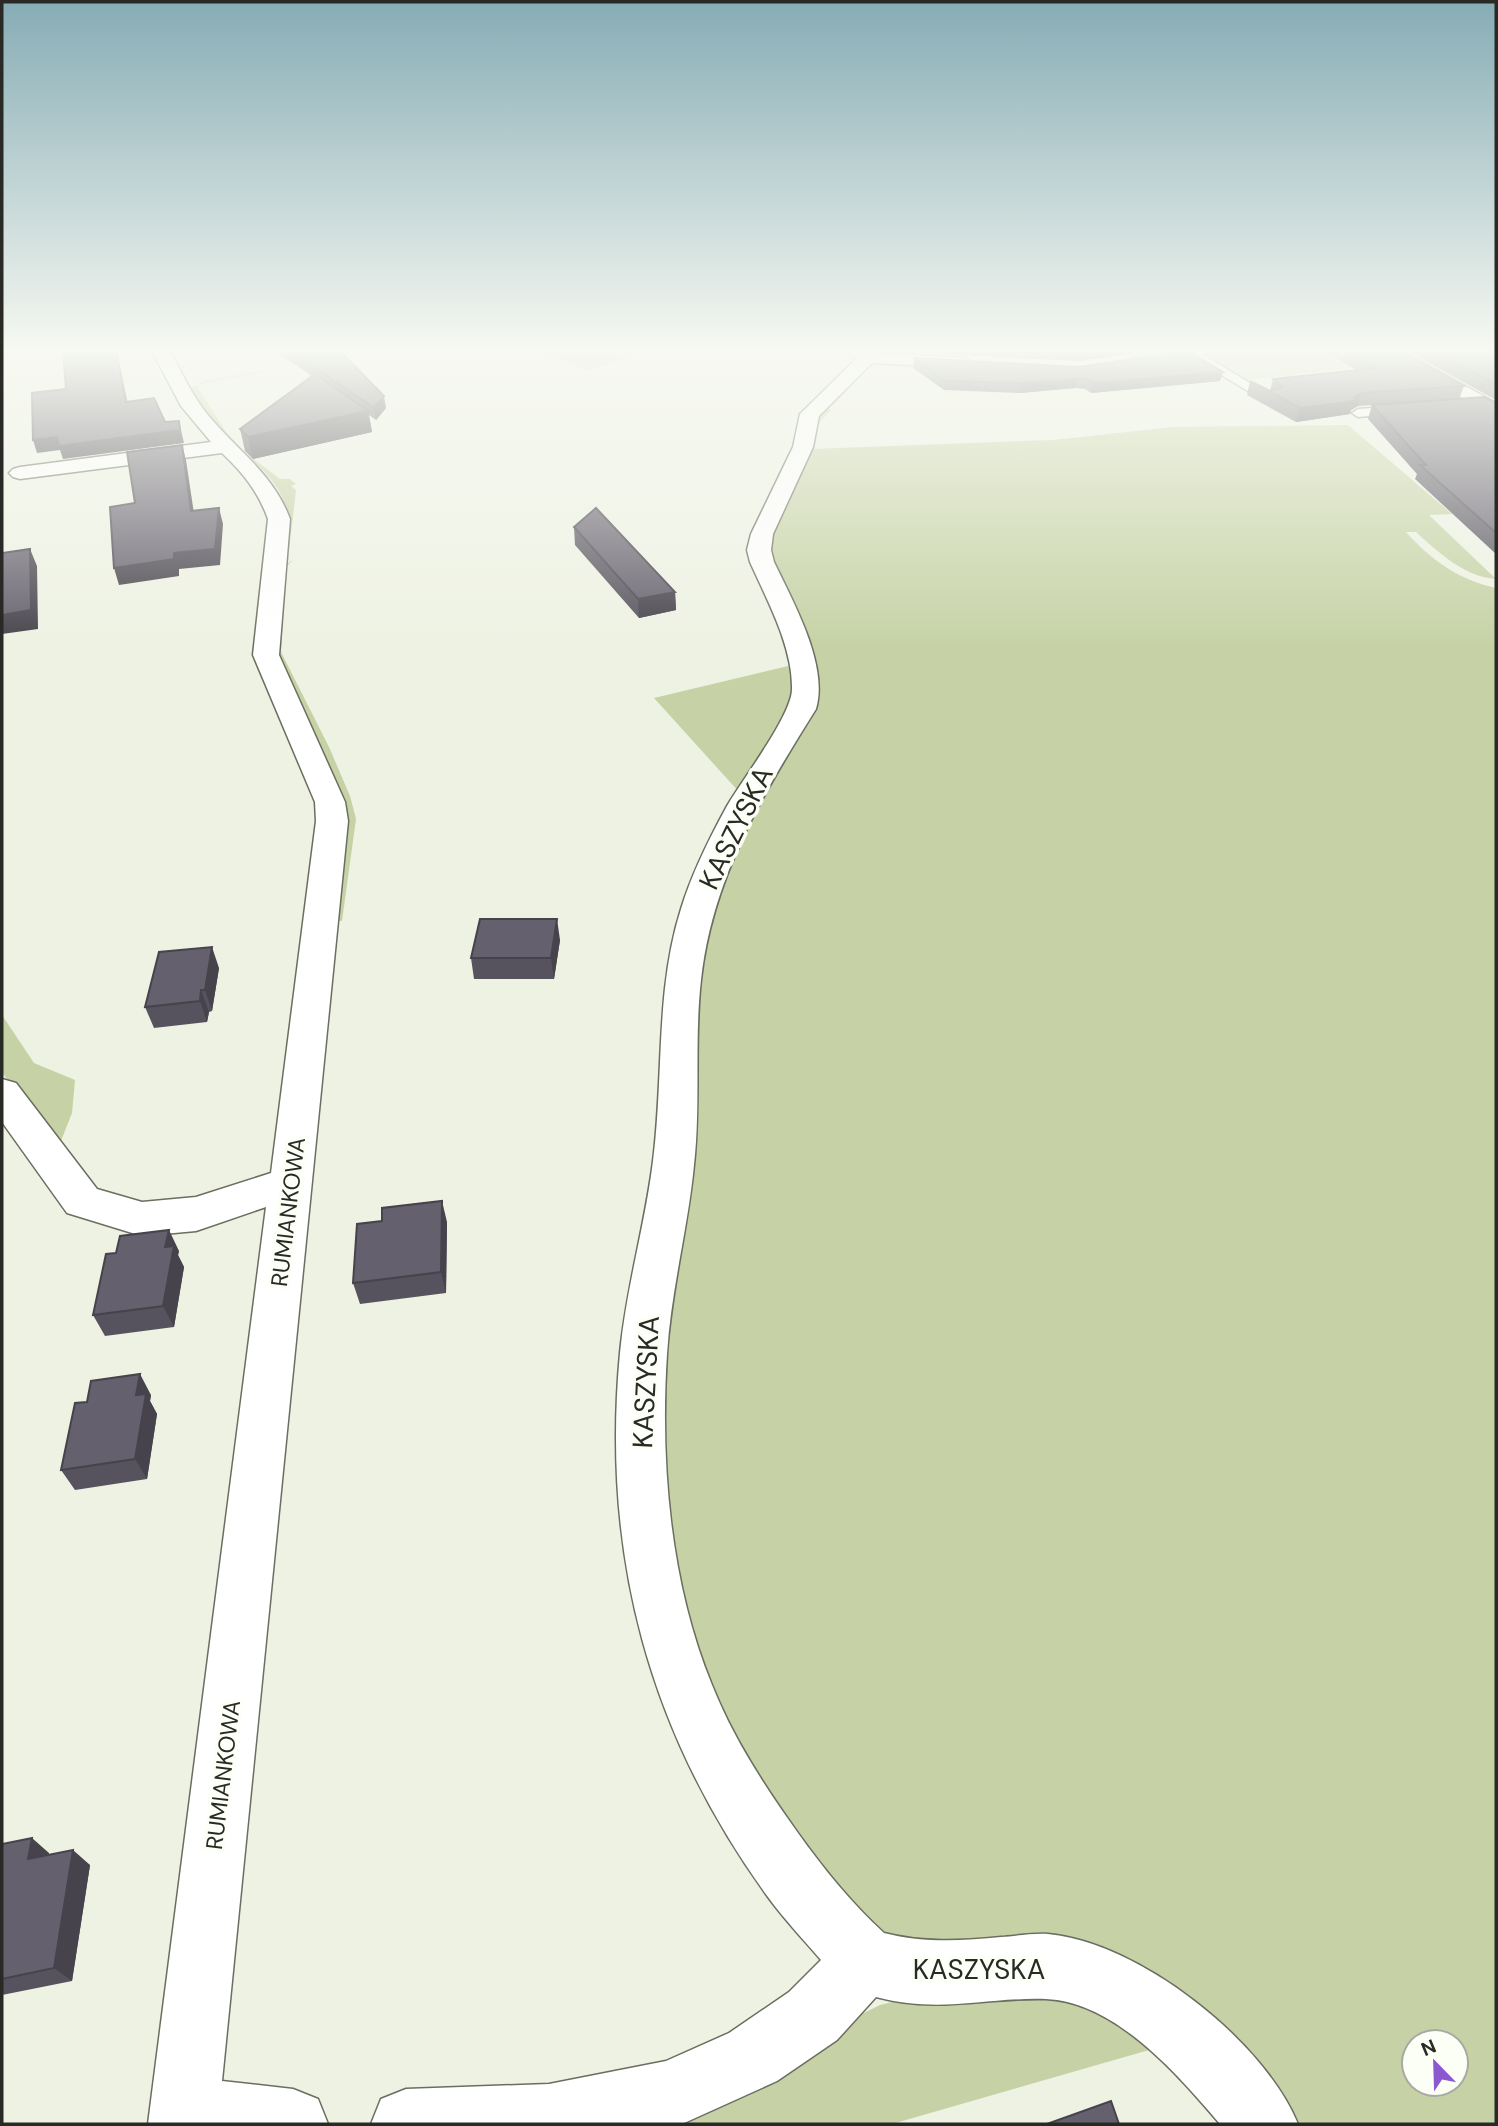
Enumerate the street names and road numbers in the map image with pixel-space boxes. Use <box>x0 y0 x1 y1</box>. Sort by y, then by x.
street label: KASZYSKA <box>690 760 782 896</box>
street label: RUMIANKOWA <box>264 1136 312 1288</box>
street label: KASZYSKA <box>624 1315 668 1449</box>
street label: RUMIANKOWA <box>199 1699 247 1851</box>
street label: KASZYSKA <box>913 1951 1045 1988</box>

